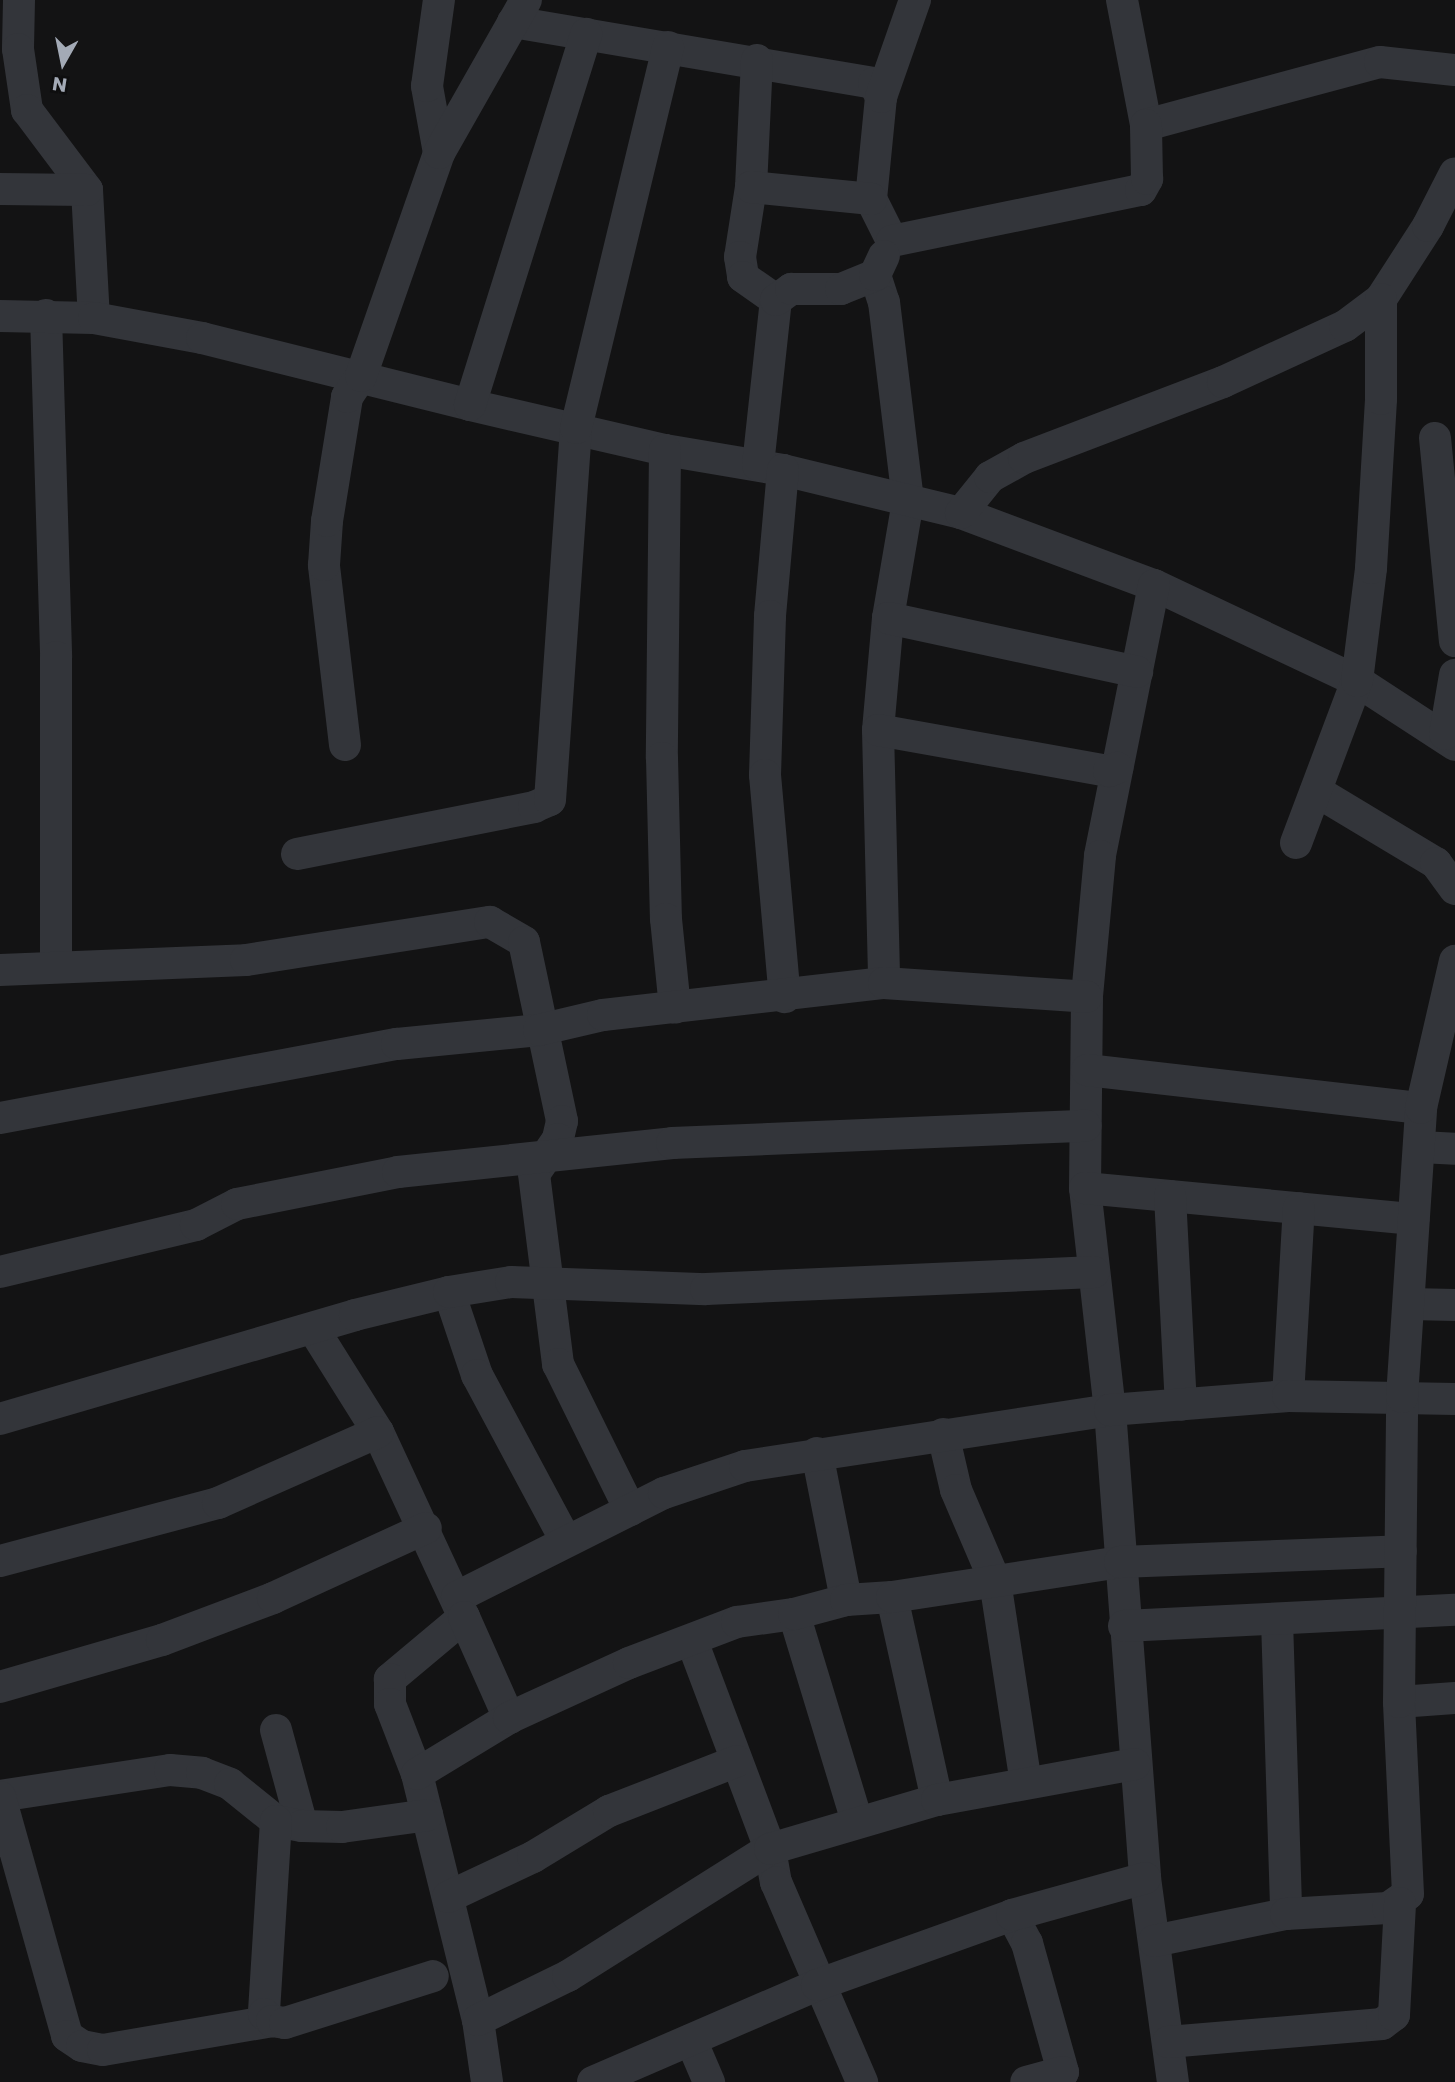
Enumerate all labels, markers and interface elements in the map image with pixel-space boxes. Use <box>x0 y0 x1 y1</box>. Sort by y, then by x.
north arrow <box>28 28 98 98</box>
text: N <box>50 70 69 99</box>

